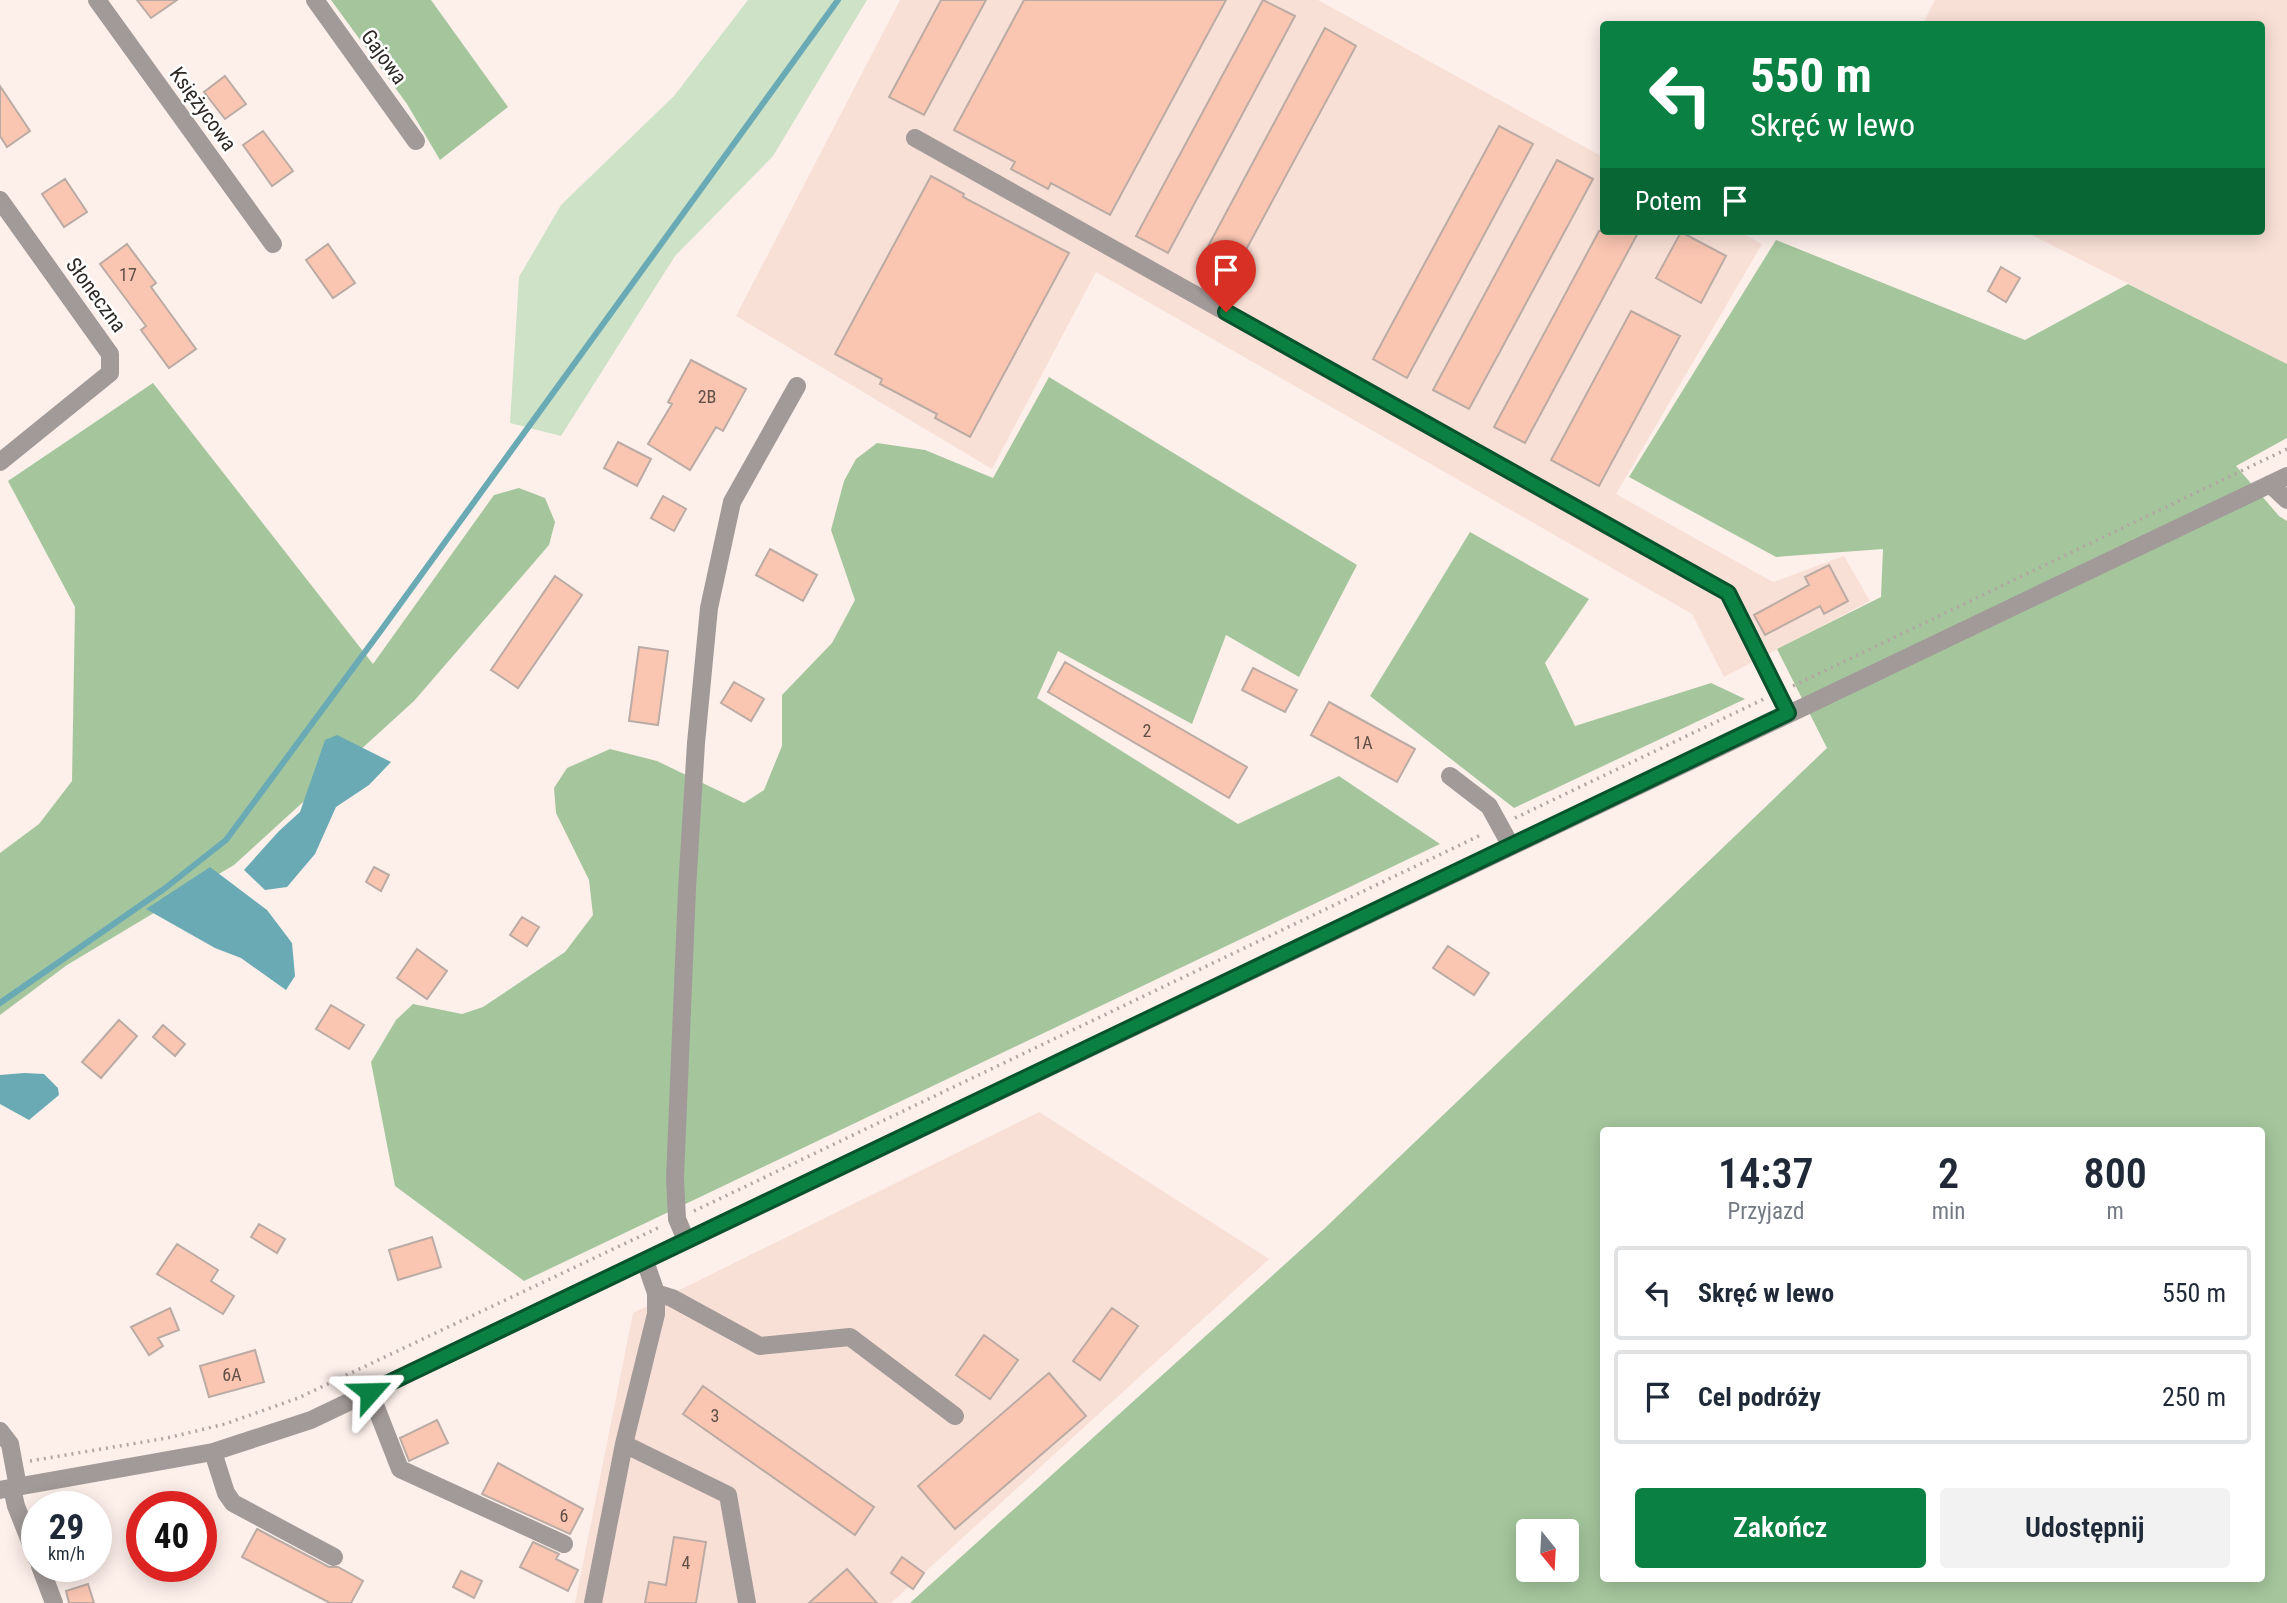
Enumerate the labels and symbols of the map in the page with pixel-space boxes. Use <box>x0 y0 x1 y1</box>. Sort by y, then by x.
street label: Gajowa <box>356 25 412 89</box>
street label: Księżycowa <box>165 63 241 155</box>
pin <box>1196 240 1256 312</box>
street label: Słoneczna <box>61 253 131 337</box>
house number: 17 <box>119 264 137 285</box>
house number: 2B <box>698 386 716 407</box>
house number: 2 <box>1143 720 1152 741</box>
house number: 1A <box>1353 732 1373 753</box>
position arrow <box>333 1355 407 1429</box>
house number: 6A <box>222 1364 242 1385</box>
house number: 3 <box>711 1405 719 1426</box>
speed limit sign: 40 <box>126 1491 217 1582</box>
house number: 6 <box>560 1505 568 1526</box>
north arrow <box>1516 1519 1578 1582</box>
house number: 4 <box>682 1552 691 1573</box>

